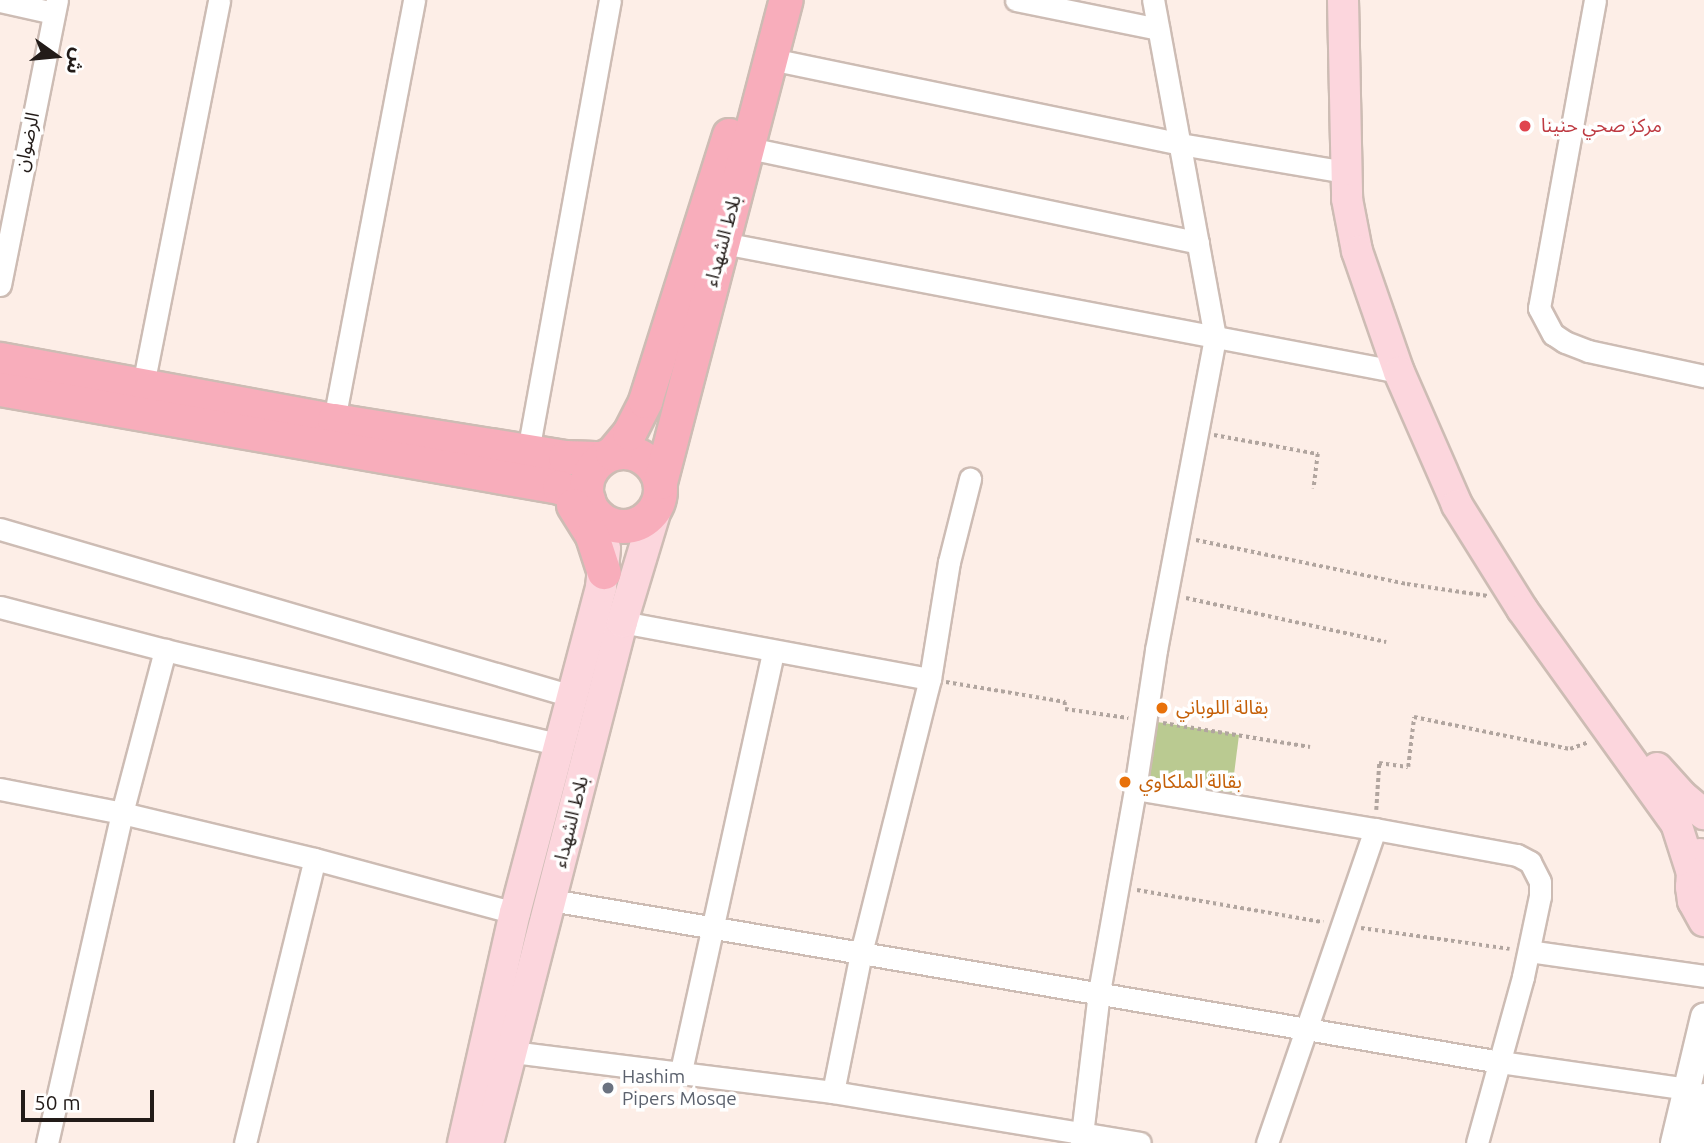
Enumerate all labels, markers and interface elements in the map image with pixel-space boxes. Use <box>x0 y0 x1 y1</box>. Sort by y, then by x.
north arrow <box>21 21 91 91</box>
text: ش <box>62 46 90 77</box>
street label: الرضوان <box>10 110 44 174</box>
place label: مركز صحي حنينا <box>1541 115 1662 137</box>
marker: مركز صحي حنينا <box>1515 116 1535 136</box>
street label: بلاط الشهداء <box>700 193 746 289</box>
place label: بقالة اللوباني <box>1176 697 1268 719</box>
marker: بقالة اللوباني <box>1154 700 1170 716</box>
place label: بقالة الملكاوي <box>1139 771 1242 793</box>
street label: بلاط الشهداء <box>549 774 593 870</box>
marker: بقالة الملكاوي <box>1117 774 1133 790</box>
place label: Hashim Pipers Mosqe <box>622 1066 737 1110</box>
scale bar <box>24 1076 158 1120</box>
marker: Hashim Pipers Mosqe <box>600 1080 616 1096</box>
text: 50 m <box>34 1090 81 1114</box>

